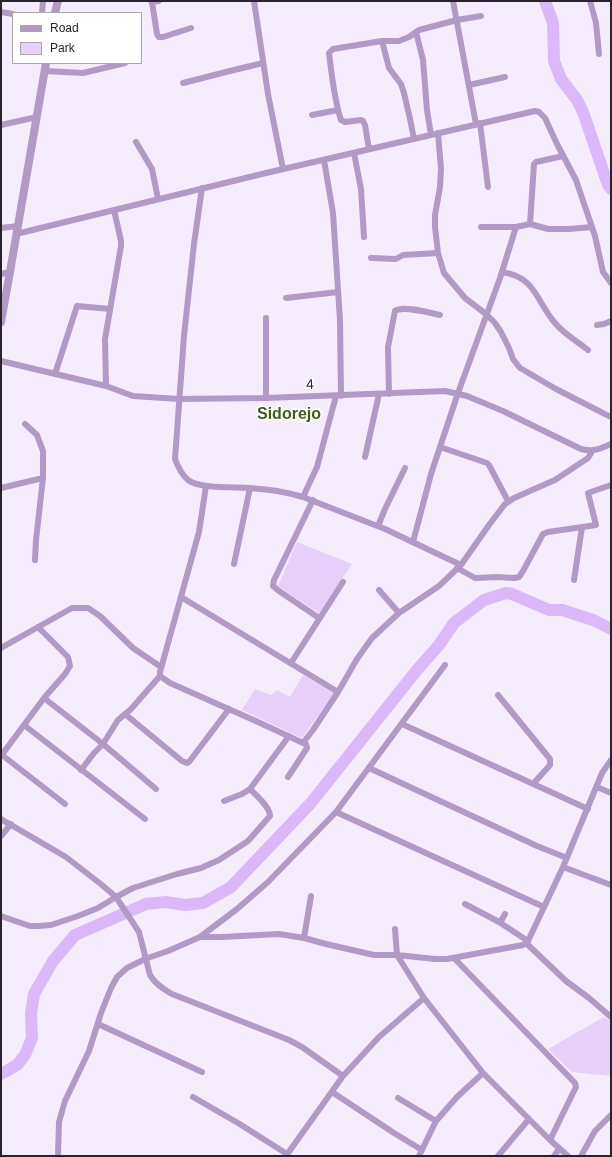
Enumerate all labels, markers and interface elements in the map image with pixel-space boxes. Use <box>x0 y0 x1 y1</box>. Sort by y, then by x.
legend <box>12 12 142 64</box>
text: Road <box>50 21 79 35</box>
text: Park <box>50 41 75 55</box>
street label: 4 <box>306 376 314 394</box>
district label: Sidorejo <box>257 405 321 425</box>

